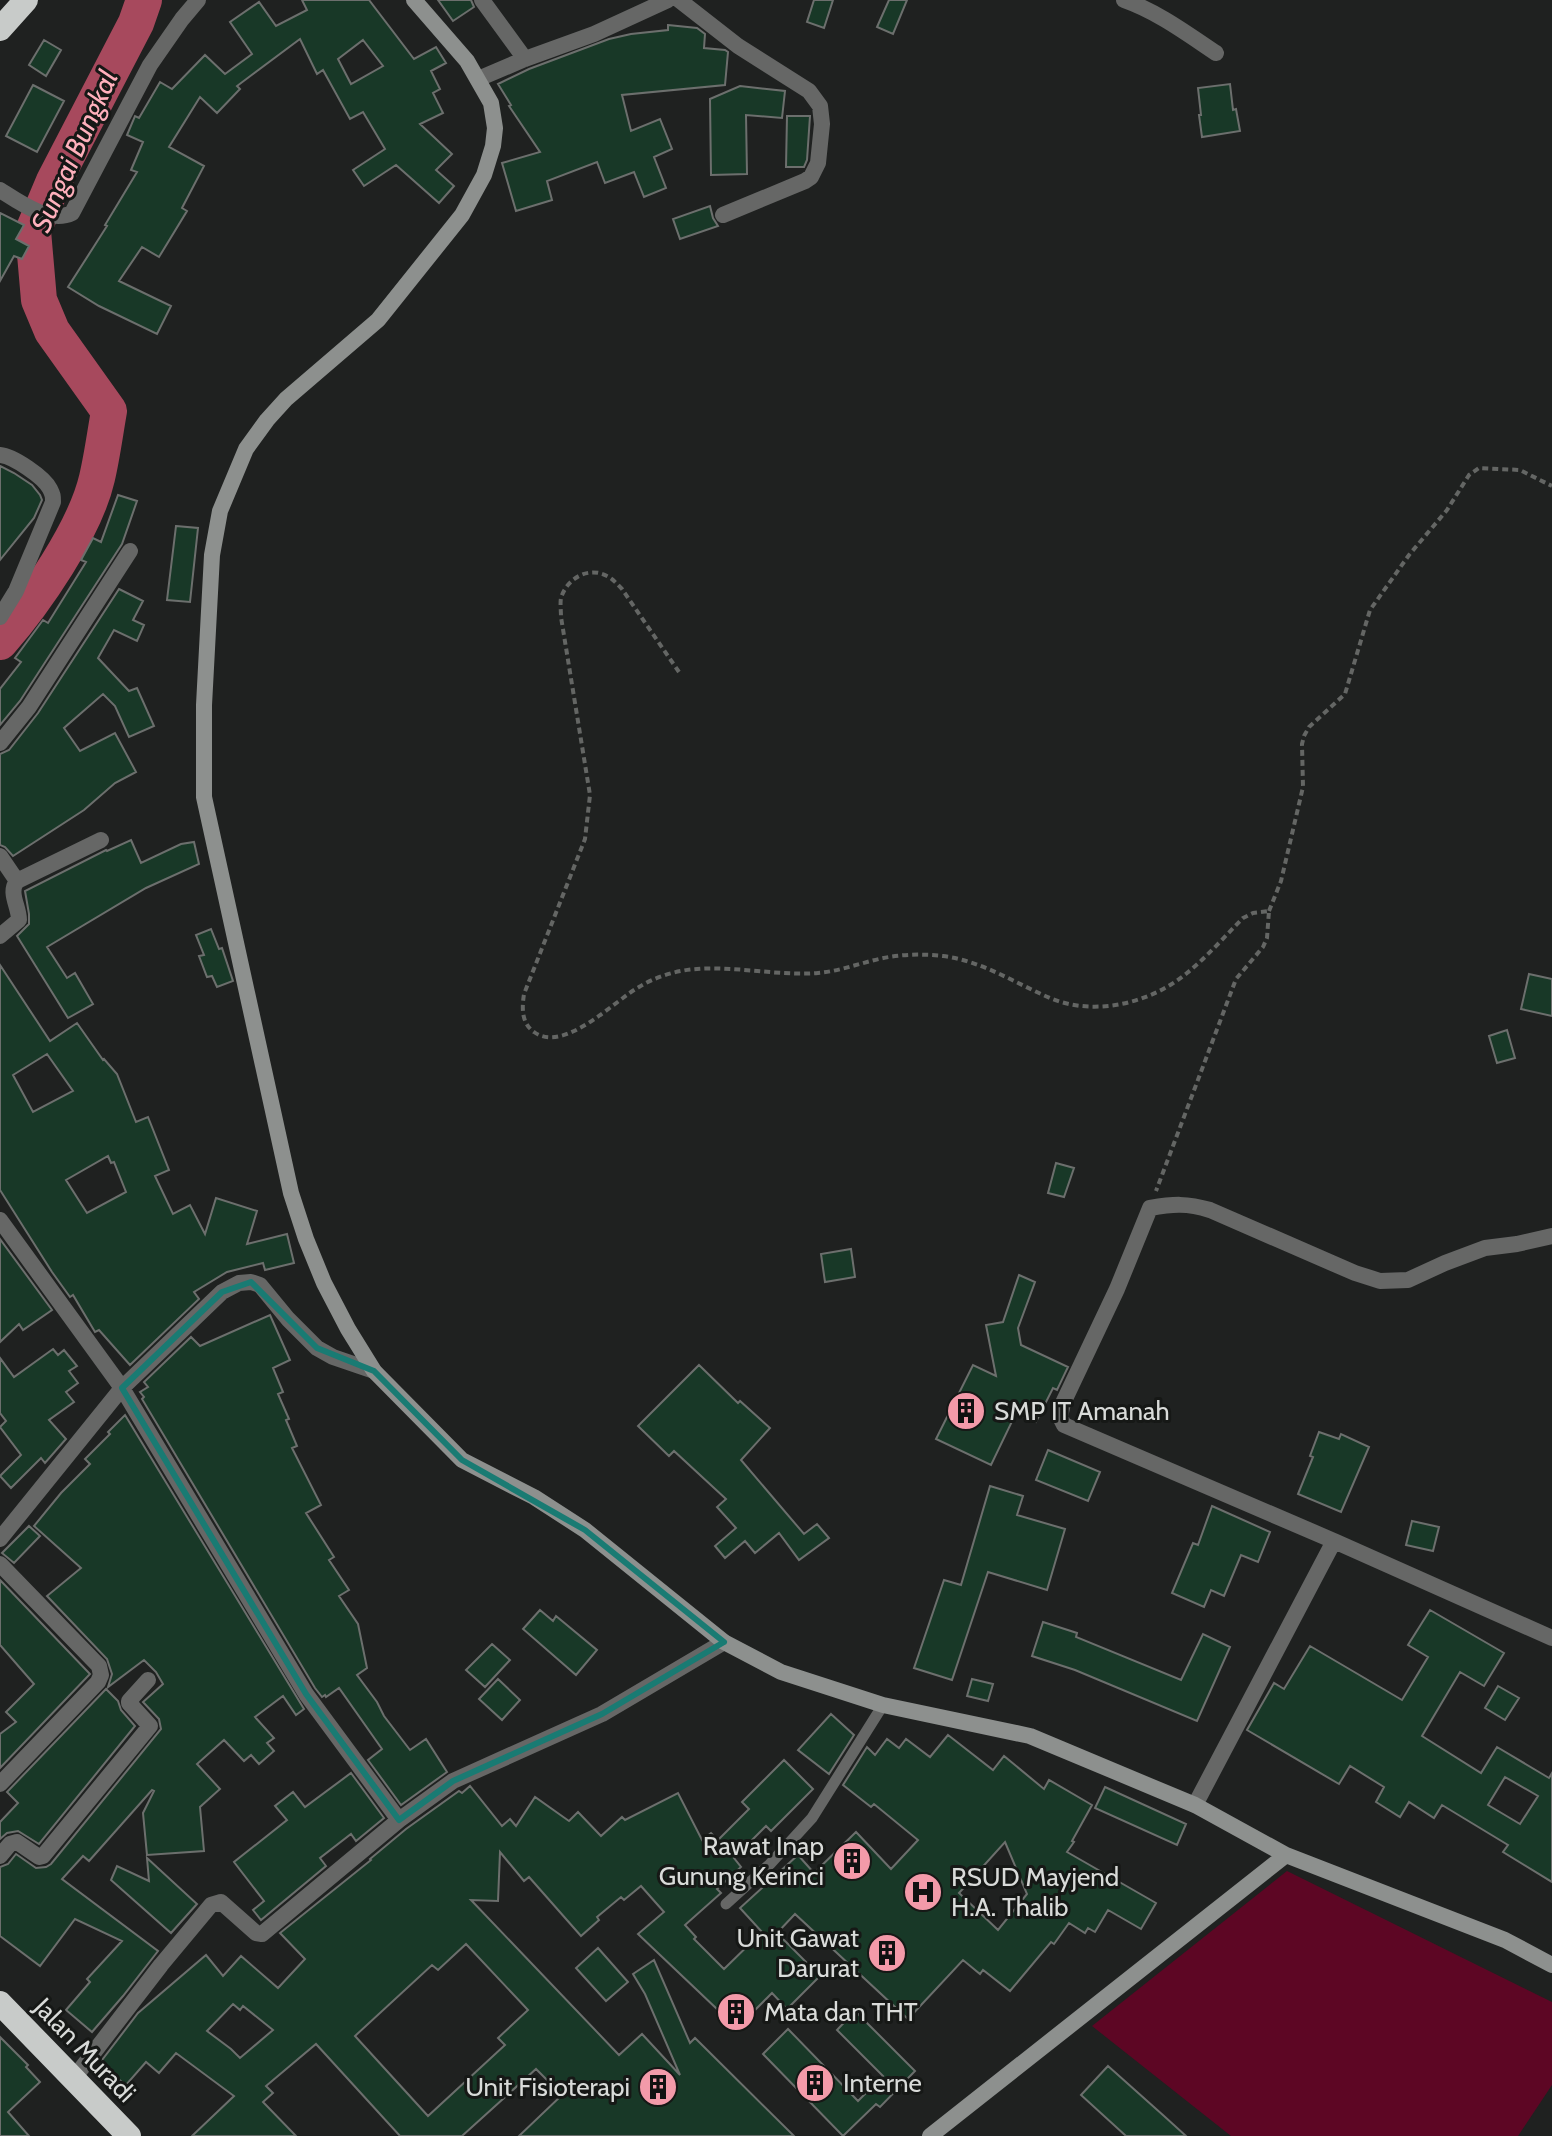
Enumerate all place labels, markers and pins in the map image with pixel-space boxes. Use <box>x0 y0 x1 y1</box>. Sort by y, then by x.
building icon: SMP IT Amanah <box>945 1390 987 1432</box>
place label: SMP IT Amanah <box>994 1395 1170 1427</box>
place label: Rawat Inap Gunung Kerinci <box>659 1830 824 1892</box>
building icon: Rawat Inap Gunung Kerinci <box>831 1840 873 1882</box>
place label: RSUD Mayjend H.A. Thalib <box>951 1861 1119 1923</box>
hospital icon: RSUD Mayjend H.A. Thalib <box>902 1871 944 1913</box>
place label: Unit Gawat Darurat <box>737 1922 859 1984</box>
building icon: Unit Gawat Darurat <box>866 1932 908 1974</box>
building icon: Mata dan THT <box>715 1991 757 2033</box>
place label: Mata dan THT <box>764 1996 918 2028</box>
building icon: Interne <box>794 2062 836 2104</box>
building icon: Unit Fisioterapi <box>637 2066 679 2108</box>
place label: Interne <box>843 2067 922 2099</box>
place label: Unit Fisioterapi <box>465 2071 630 2103</box>

